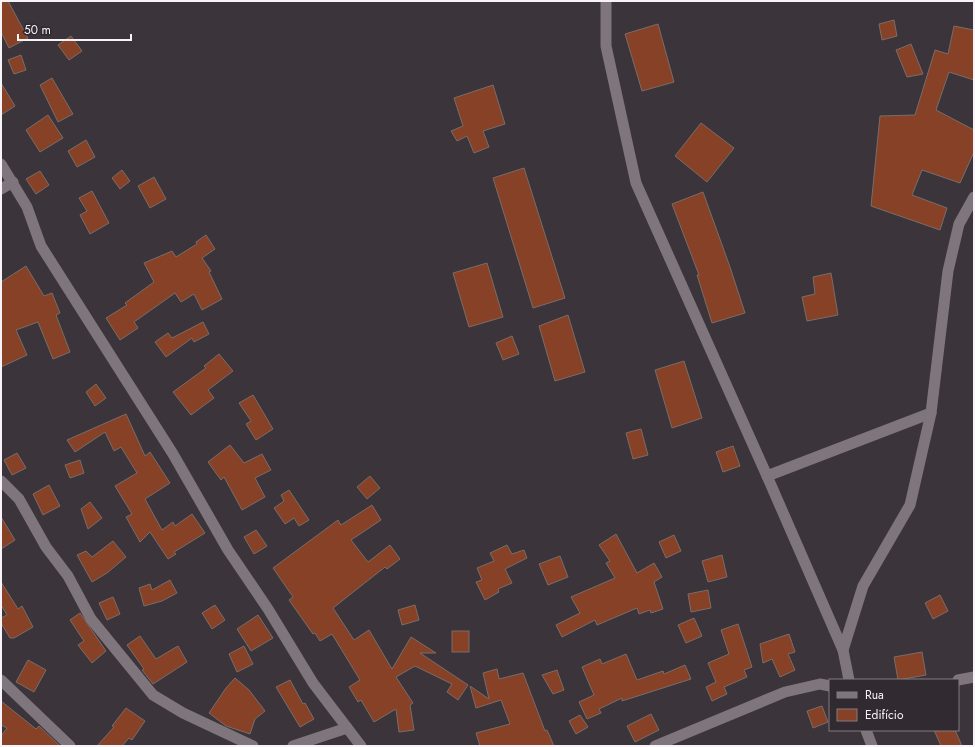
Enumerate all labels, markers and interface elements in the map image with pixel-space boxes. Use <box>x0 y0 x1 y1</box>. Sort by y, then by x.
scale bar <box>18 16 131 42</box>
text: 50 m <box>24 21 51 39</box>
legend <box>829 679 959 731</box>
text: Rua <box>865 686 884 704</box>
text: Edifício <box>865 706 904 724</box>

